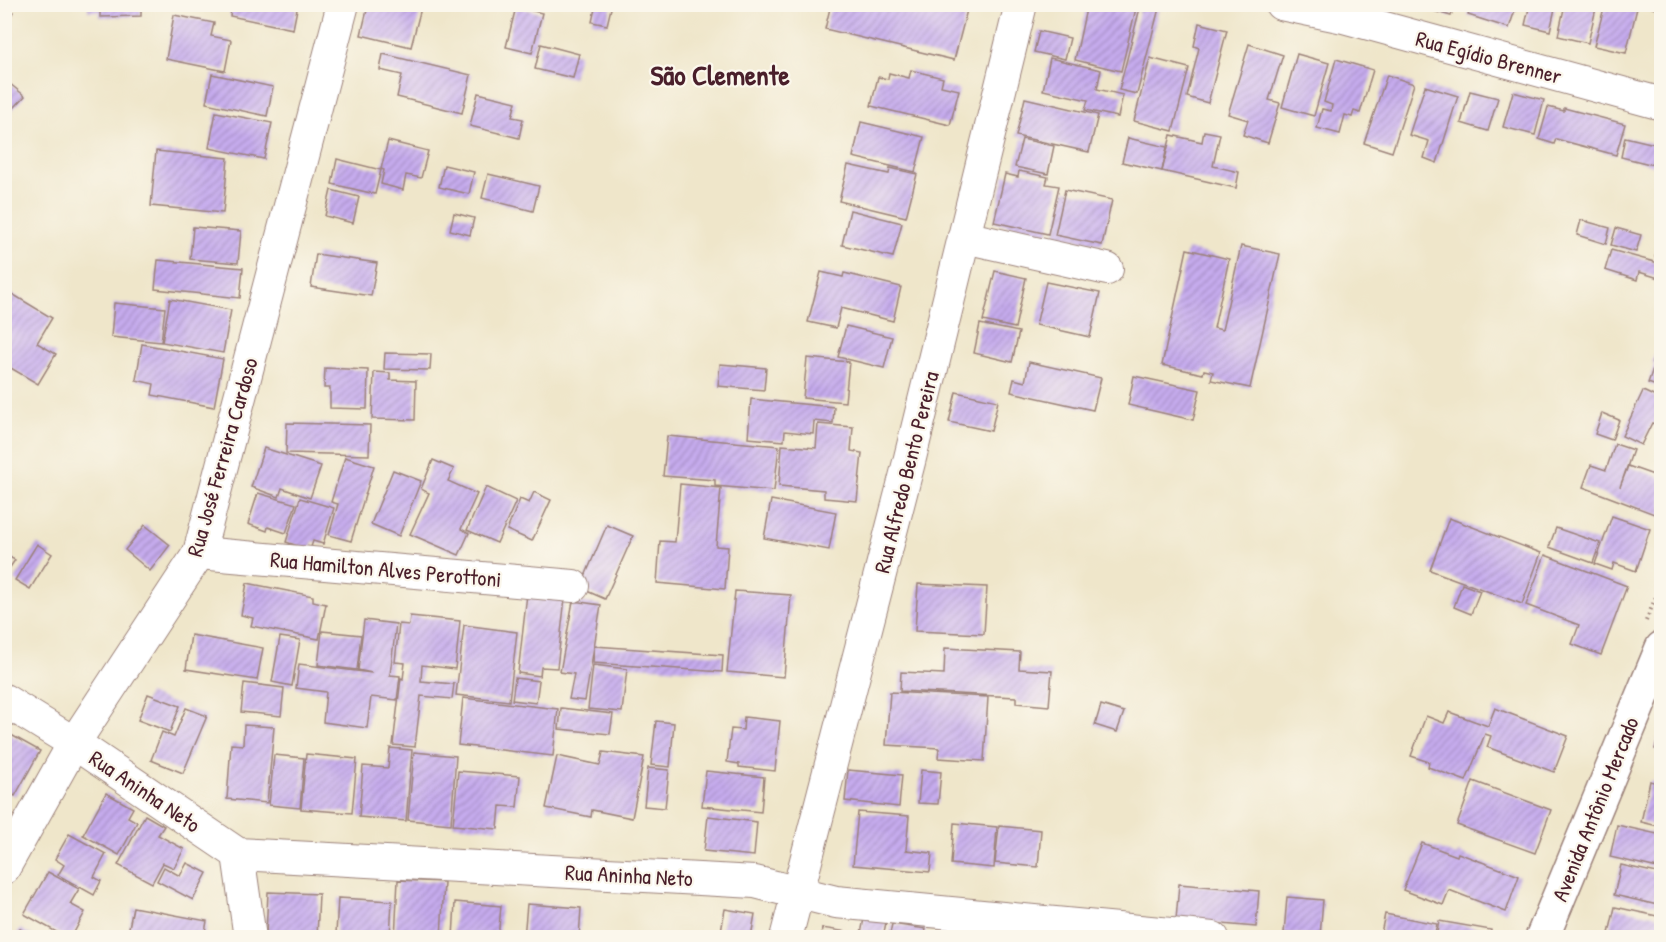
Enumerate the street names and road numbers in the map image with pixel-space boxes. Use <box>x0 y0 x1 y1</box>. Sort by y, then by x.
street label: Rua Egídio Brenner <box>1413 23 1566 91</box>
street label: Rua José Ferreira Cardoso <box>179 354 265 560</box>
street label: Rua Alfredo Bento Pereira <box>866 368 946 576</box>
street label: Rua Hamilton Alves Perottoni <box>269 544 503 594</box>
street label: Avenida Antônio Mercado <box>1544 712 1646 906</box>
street label: Rua Aninha Neto <box>84 743 206 839</box>
street label: Rua Aninha Neto <box>564 857 694 893</box>

